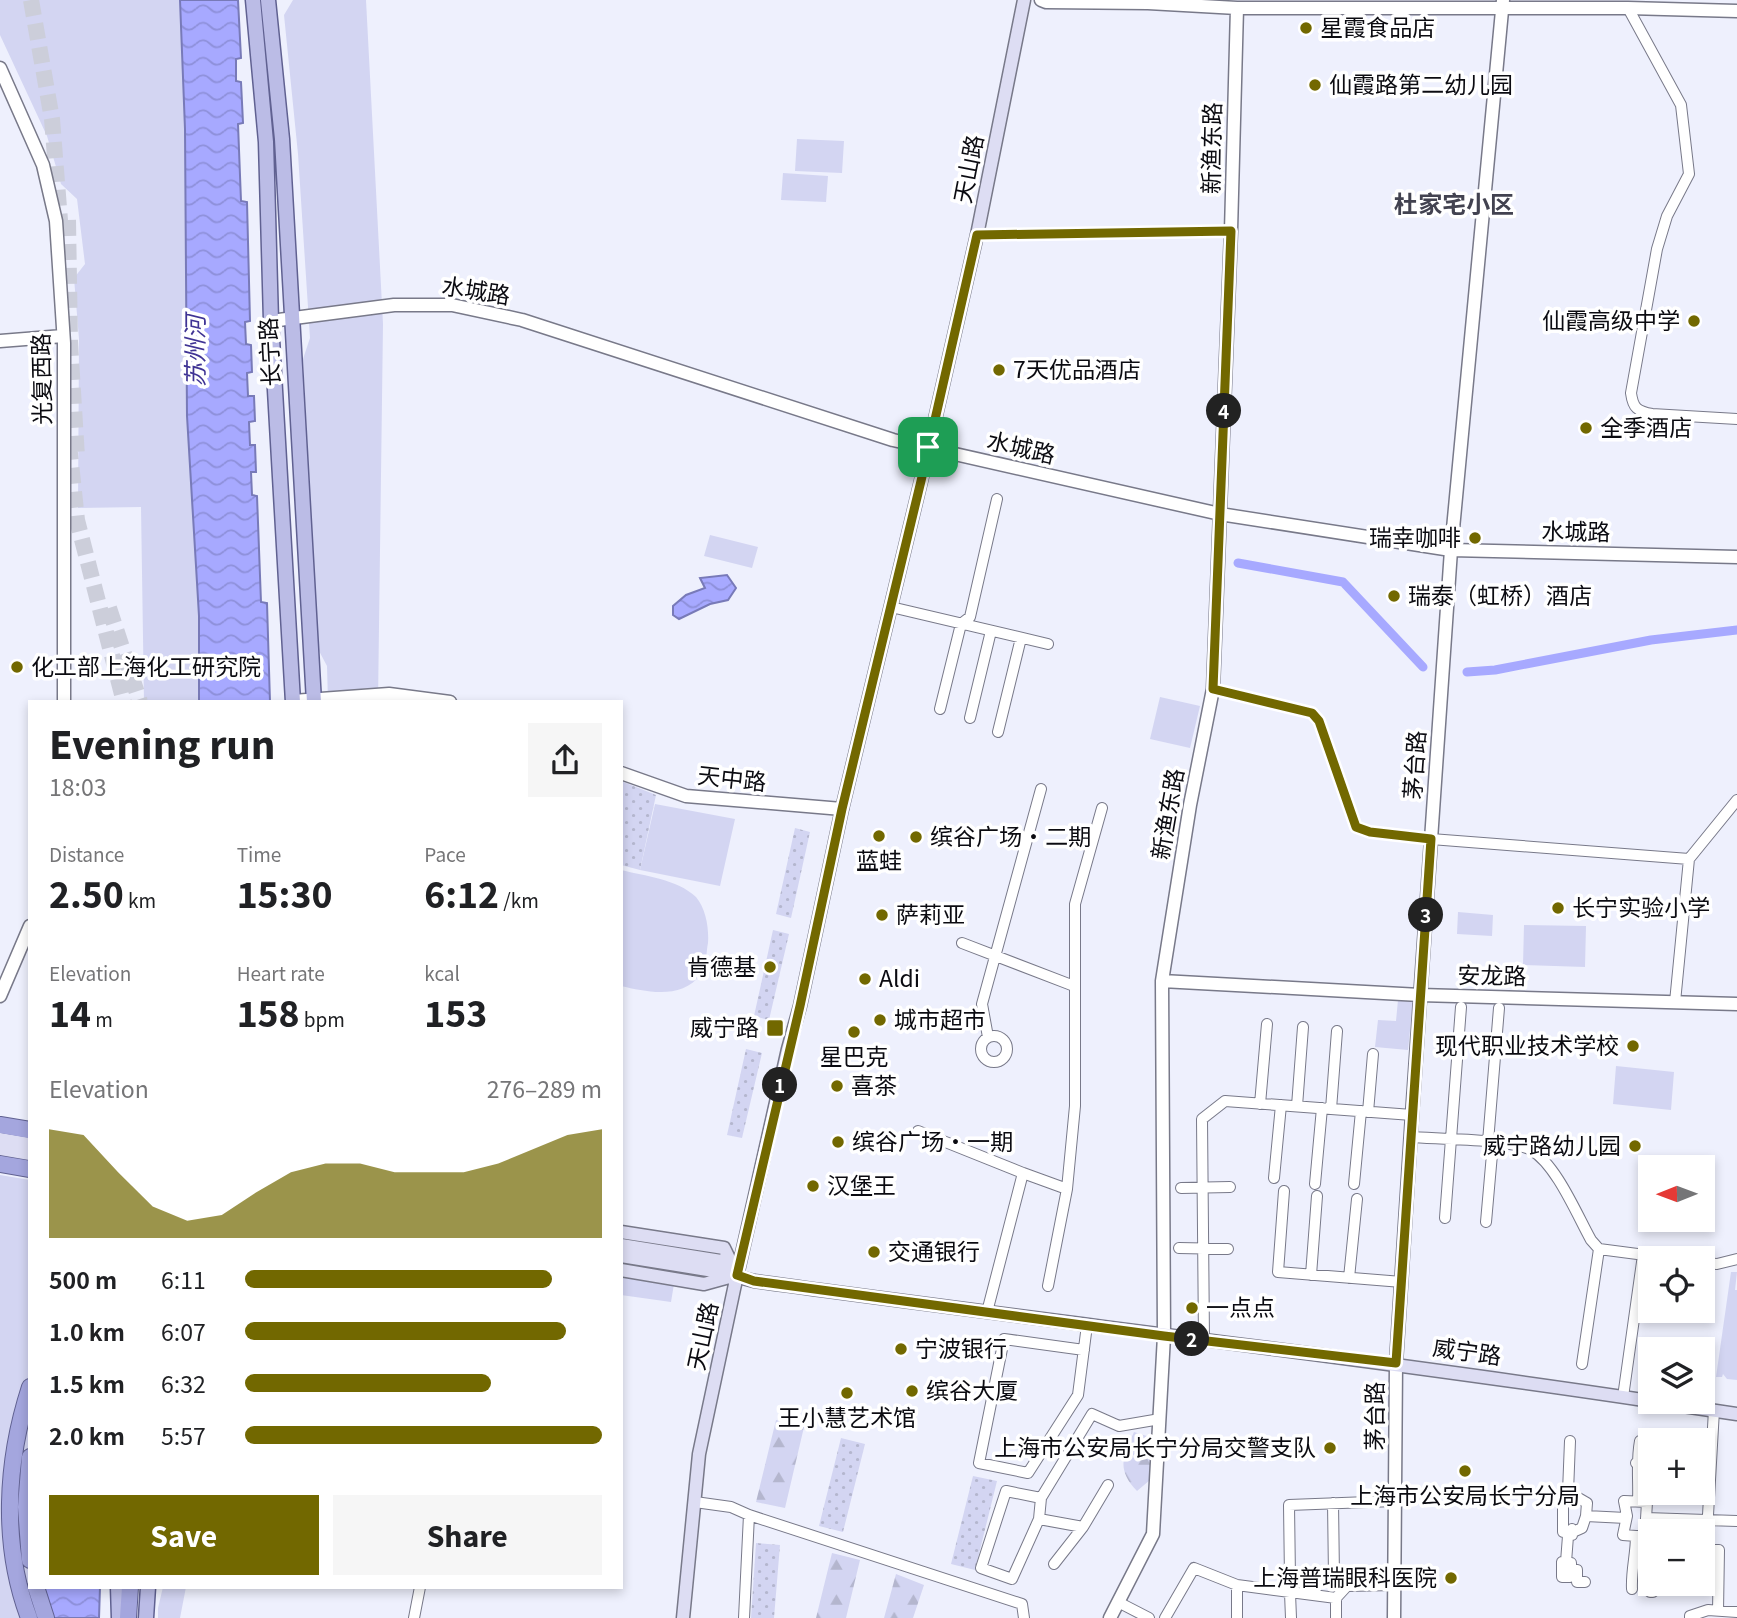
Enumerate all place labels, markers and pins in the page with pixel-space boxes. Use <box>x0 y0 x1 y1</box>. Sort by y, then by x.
place label: 星霞食品店 <box>1320 9 1435 43</box>
marker: 星霞食品店 <box>1298 20 1314 36</box>
place label: 仙霞路第二幼儿园 <box>1329 66 1513 100</box>
marker: 仙霞路第二幼儿园 <box>1307 77 1323 93</box>
place label: 仙霞高级中学 <box>1542 302 1680 336</box>
marker: 仙霞高级中学 <box>1686 313 1702 329</box>
place label: 7天优品酒店 <box>1013 351 1141 385</box>
marker: 7天优品酒店 <box>991 362 1007 378</box>
pin: 4 <box>1206 394 1242 428</box>
place label: 全季酒店 <box>1600 409 1692 443</box>
pin <box>898 417 958 477</box>
marker: 全季酒店 <box>1578 420 1594 436</box>
place label: 瑞幸咖啡 <box>1369 519 1461 553</box>
marker: 瑞幸咖啡 <box>1467 530 1483 546</box>
place label: 瑞泰（虹桥）酒店 <box>1408 577 1592 611</box>
marker: 瑞泰（虹桥）酒店 <box>1386 588 1402 604</box>
place label: 化工部上海化工研究院 <box>31 648 261 682</box>
marker: 化工部上海化工研究院 <box>9 659 25 675</box>
place label: 缤谷广场·二期 <box>930 818 1091 852</box>
marker: 蓝蛙 <box>871 828 887 844</box>
marker: 缤谷广场·二期 <box>908 829 924 845</box>
place label: 蓝蛙 <box>856 842 902 876</box>
place label: 长宁实验小学 <box>1572 889 1710 923</box>
place label: 萨莉亚 <box>896 896 965 930</box>
pin: 3 <box>1408 898 1444 932</box>
marker: 长宁实验小学 <box>1550 900 1566 916</box>
marker: 萨莉亚 <box>874 907 890 923</box>
place label: 肯德基 <box>687 948 756 982</box>
marker: 肯德基 <box>762 959 778 975</box>
place label: Aldi <box>879 960 920 994</box>
marker: Aldi <box>857 971 873 987</box>
place label: 城市超市 <box>894 1001 986 1035</box>
place label: 威宁路 <box>690 1009 759 1043</box>
marker: 城市超市 <box>872 1012 888 1028</box>
marker: 威宁路 <box>765 1018 785 1038</box>
marker: 星巴克 <box>846 1024 862 1040</box>
place label: 现代职业技术学校 <box>1435 1027 1619 1061</box>
place label: 星巴克 <box>820 1038 889 1072</box>
marker: 现代职业技术学校 <box>1625 1038 1641 1054</box>
place label: 喜茶 <box>851 1067 897 1101</box>
pin: 1 <box>762 1068 798 1102</box>
marker: 喜茶 <box>829 1078 845 1094</box>
place label: 缤谷广场·一期 <box>852 1123 1013 1157</box>
place label: 威宁路幼儿园 <box>1483 1127 1621 1161</box>
marker: 缤谷广场·一期 <box>830 1134 846 1150</box>
marker: 威宁路幼儿园 <box>1627 1138 1643 1154</box>
place label: 汉堡王 <box>827 1167 896 1201</box>
marker: 汉堡王 <box>805 1178 821 1194</box>
place label: 交通银行 <box>888 1233 980 1267</box>
marker: 交通银行 <box>866 1244 882 1260</box>
place label: 一点点 <box>1206 1289 1275 1323</box>
marker: 一点点 <box>1184 1300 1200 1316</box>
pin: 2 <box>1174 1322 1210 1356</box>
place label: 宁波银行 <box>915 1330 1007 1364</box>
marker: 宁波银行 <box>893 1341 909 1357</box>
place label: 缤谷大厦 <box>926 1372 1018 1406</box>
marker: 缤谷大厦 <box>904 1383 920 1399</box>
marker: 王小慧艺术馆 <box>839 1385 855 1401</box>
place label: 王小慧艺术馆 <box>778 1399 916 1433</box>
place label: 上海市公安局长宁分局交警支队 <box>994 1429 1316 1463</box>
marker: 上海市公安局长宁分局交警支队 <box>1322 1440 1338 1456</box>
marker: 上海市公安局长宁分局 <box>1457 1463 1473 1479</box>
place label: 上海市公安局长宁分局 <box>1350 1477 1580 1511</box>
place label: 上海普瑞眼科医院 <box>1253 1559 1437 1593</box>
marker: 上海普瑞眼科医院 <box>1443 1570 1459 1586</box>

